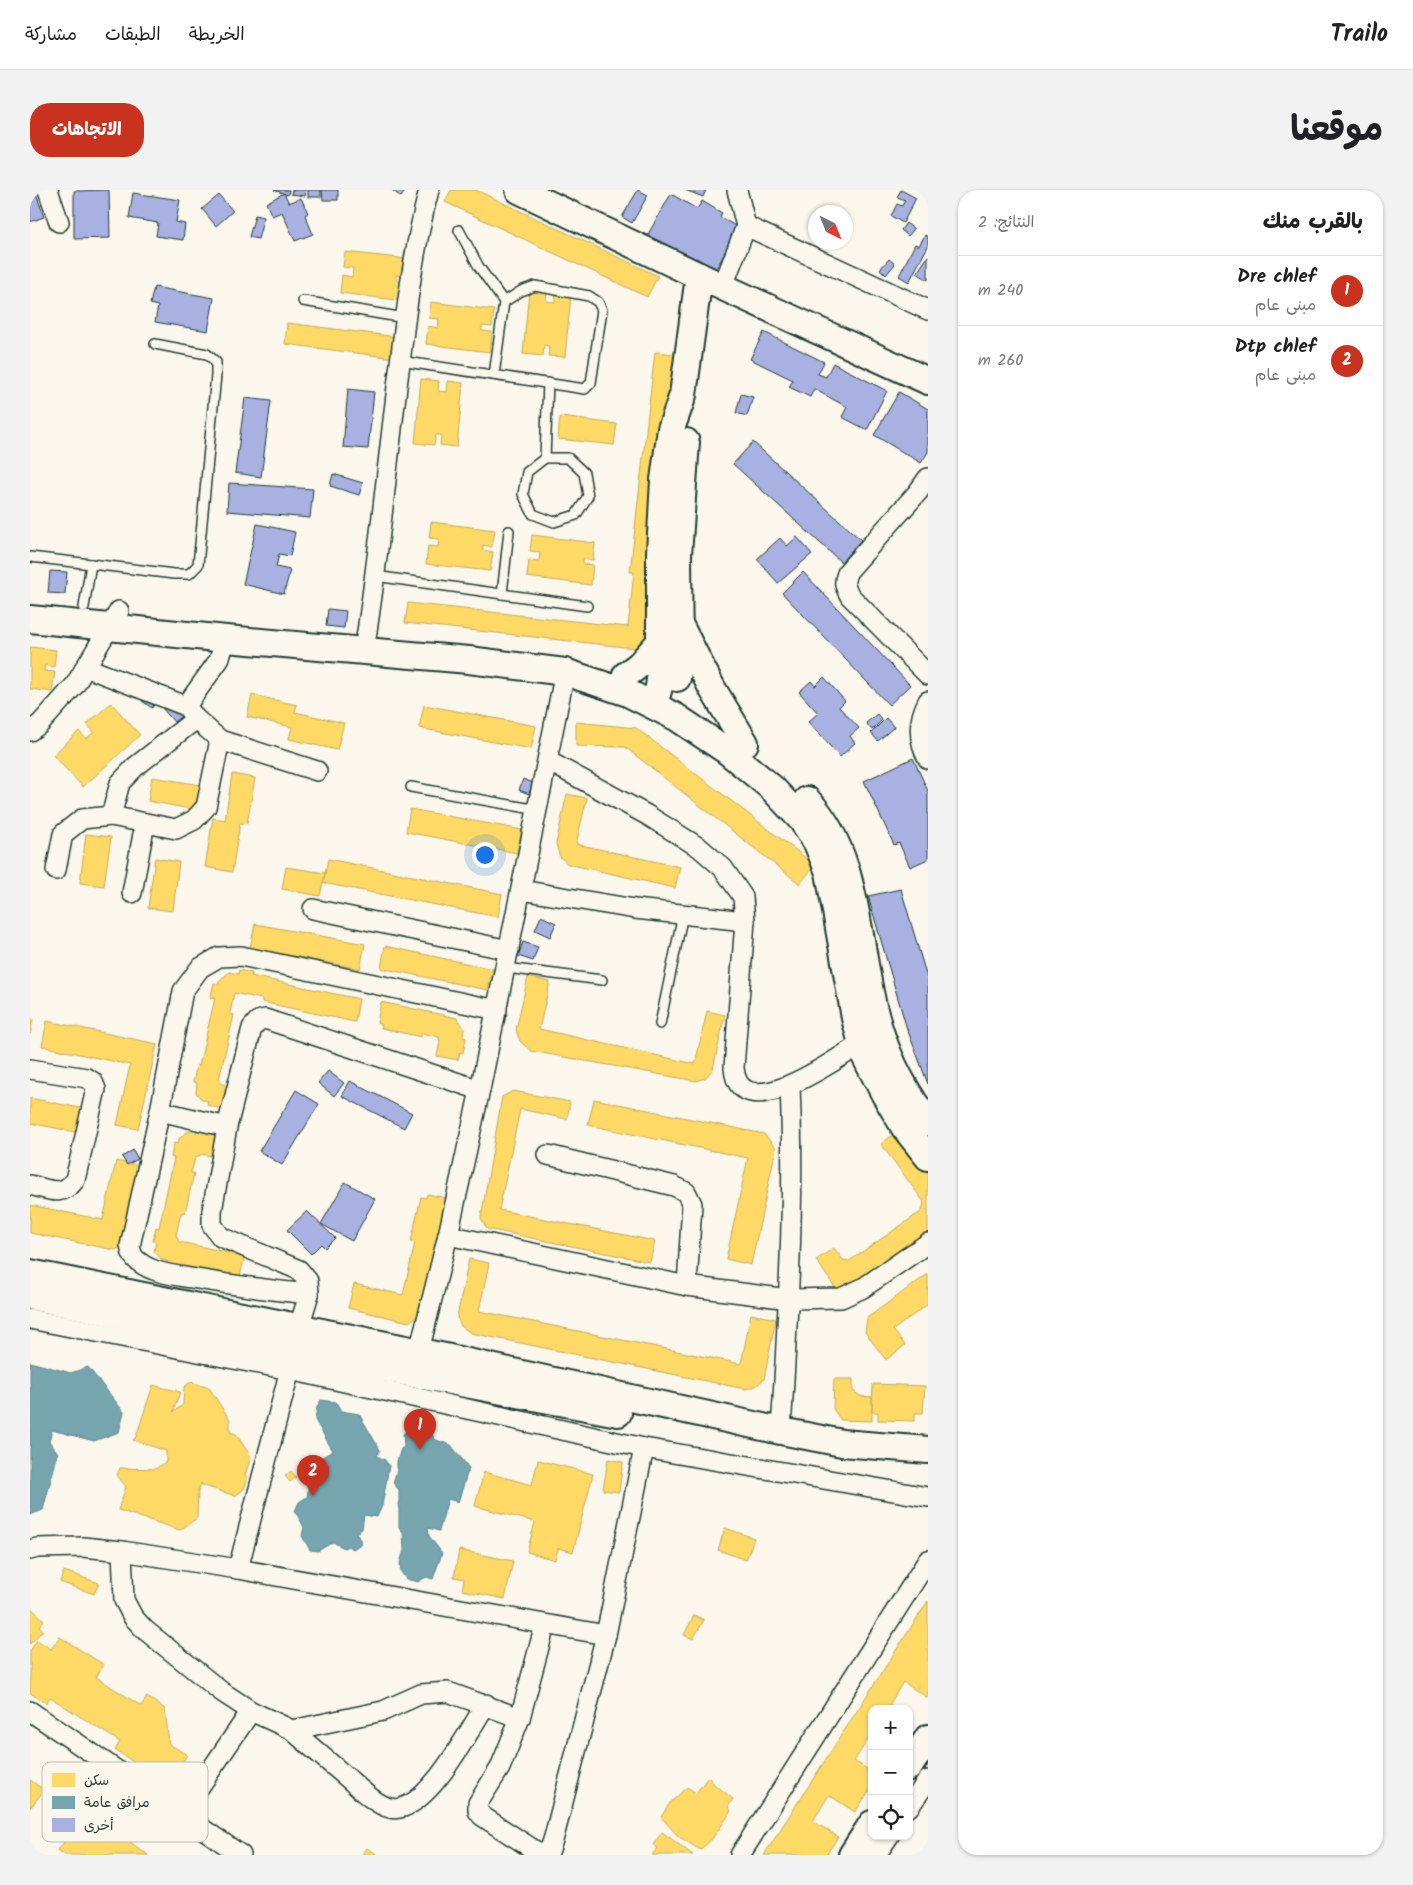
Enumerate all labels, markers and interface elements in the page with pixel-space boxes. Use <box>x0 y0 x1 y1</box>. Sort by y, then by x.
text: Trailo <box>1330 15 1388 54</box>
text: مشاركة <box>25 21 77 50</box>
text: الطبقات <box>105 21 161 50</box>
text: الخريطة <box>189 21 245 50</box>
button: الاتجاهات <box>30 103 144 157</box>
text: موقعنا <box>1290 103 1383 159</box>
north arrow <box>808 205 853 250</box>
text: بالقرب منك <box>1263 206 1363 239</box>
text: النتائج: 2 <box>978 210 1035 235</box>
text: Dre chlef <box>1237 262 1316 292</box>
text: 240 m <box>978 278 1023 303</box>
text: 1 <box>1345 278 1349 303</box>
text: مبنى عام <box>1255 293 1316 318</box>
text: Dtp chlef <box>1235 332 1316 362</box>
text: 260 m <box>978 348 1023 373</box>
text: 2 <box>1342 348 1352 373</box>
text: مبنى عام <box>1255 363 1316 388</box>
your location <box>472 842 498 868</box>
pin: 1 <box>404 1409 436 1450</box>
pin: 2 <box>297 1455 329 1496</box>
map controls <box>868 1705 913 1840</box>
button: + <box>868 1705 913 1750</box>
button: − <box>868 1750 913 1795</box>
legend <box>42 1762 208 1842</box>
text: سكن <box>84 1770 109 1792</box>
text: مرافق عامة <box>84 1792 150 1814</box>
button: locate <box>868 1795 913 1840</box>
text: أخرى <box>84 1815 114 1837</box>

